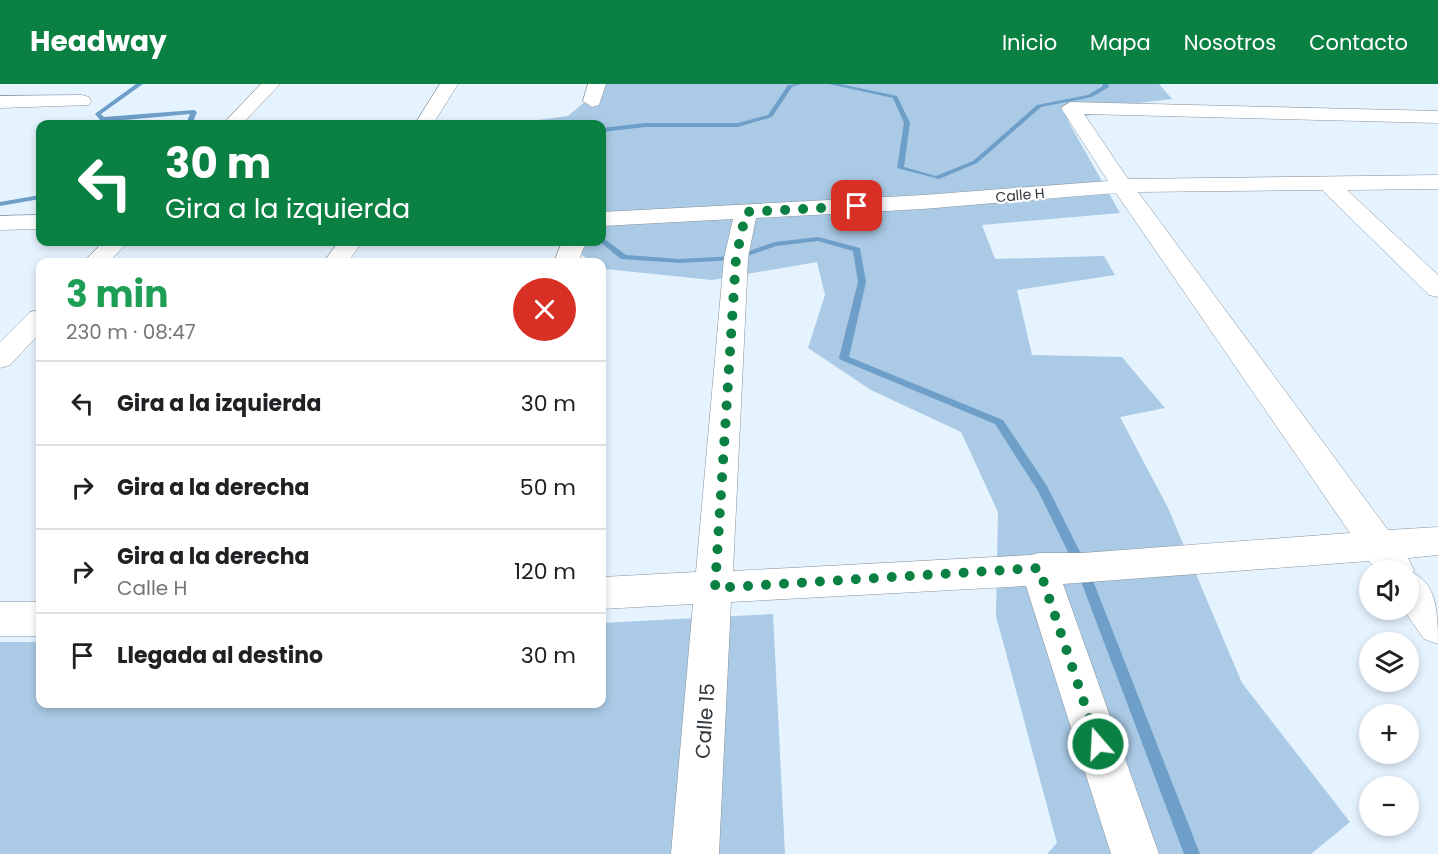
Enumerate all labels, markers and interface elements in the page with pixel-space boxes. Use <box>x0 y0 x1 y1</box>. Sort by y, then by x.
text: Headway <box>30 22 167 61</box>
text: Inicio <box>1002 28 1057 57</box>
text: Mapa <box>1090 28 1151 57</box>
text: Nosotros <box>1184 28 1276 57</box>
text: Contacto <box>1309 28 1408 57</box>
text: 30 m <box>165 134 271 193</box>
icon: left <box>66 144 144 222</box>
pin <box>831 180 882 231</box>
street label: Calle H <box>995 183 1045 207</box>
icon: arrive <box>840 189 873 222</box>
text: Gira a la izquierda <box>165 190 410 227</box>
text: 3 min <box>66 269 168 320</box>
button: close <box>513 278 576 341</box>
text: 230 m · 08:47 <box>66 318 196 346</box>
icon: left <box>66 387 99 420</box>
text: Gira a la izquierda <box>117 388 321 419</box>
text: 30 m <box>521 388 576 419</box>
icon: right <box>66 471 99 504</box>
text: Gira a la derecha <box>117 472 310 503</box>
text: 50 m <box>520 472 576 503</box>
text: Gira a la derecha <box>117 541 310 572</box>
icon: right <box>66 555 99 588</box>
text: 120 m <box>514 556 576 587</box>
map controls <box>1359 560 1419 836</box>
button: sound <box>1359 560 1419 620</box>
text: Calle H <box>117 574 187 602</box>
button: layers <box>1359 632 1419 692</box>
icon: arrive <box>66 639 99 672</box>
text: Llegada al destino <box>117 640 323 671</box>
text: 30 m <box>521 640 576 671</box>
street label: Calle 15 <box>688 682 722 760</box>
button: + <box>1359 704 1419 764</box>
position arrow <box>1066 712 1130 776</box>
button: − <box>1359 776 1419 836</box>

